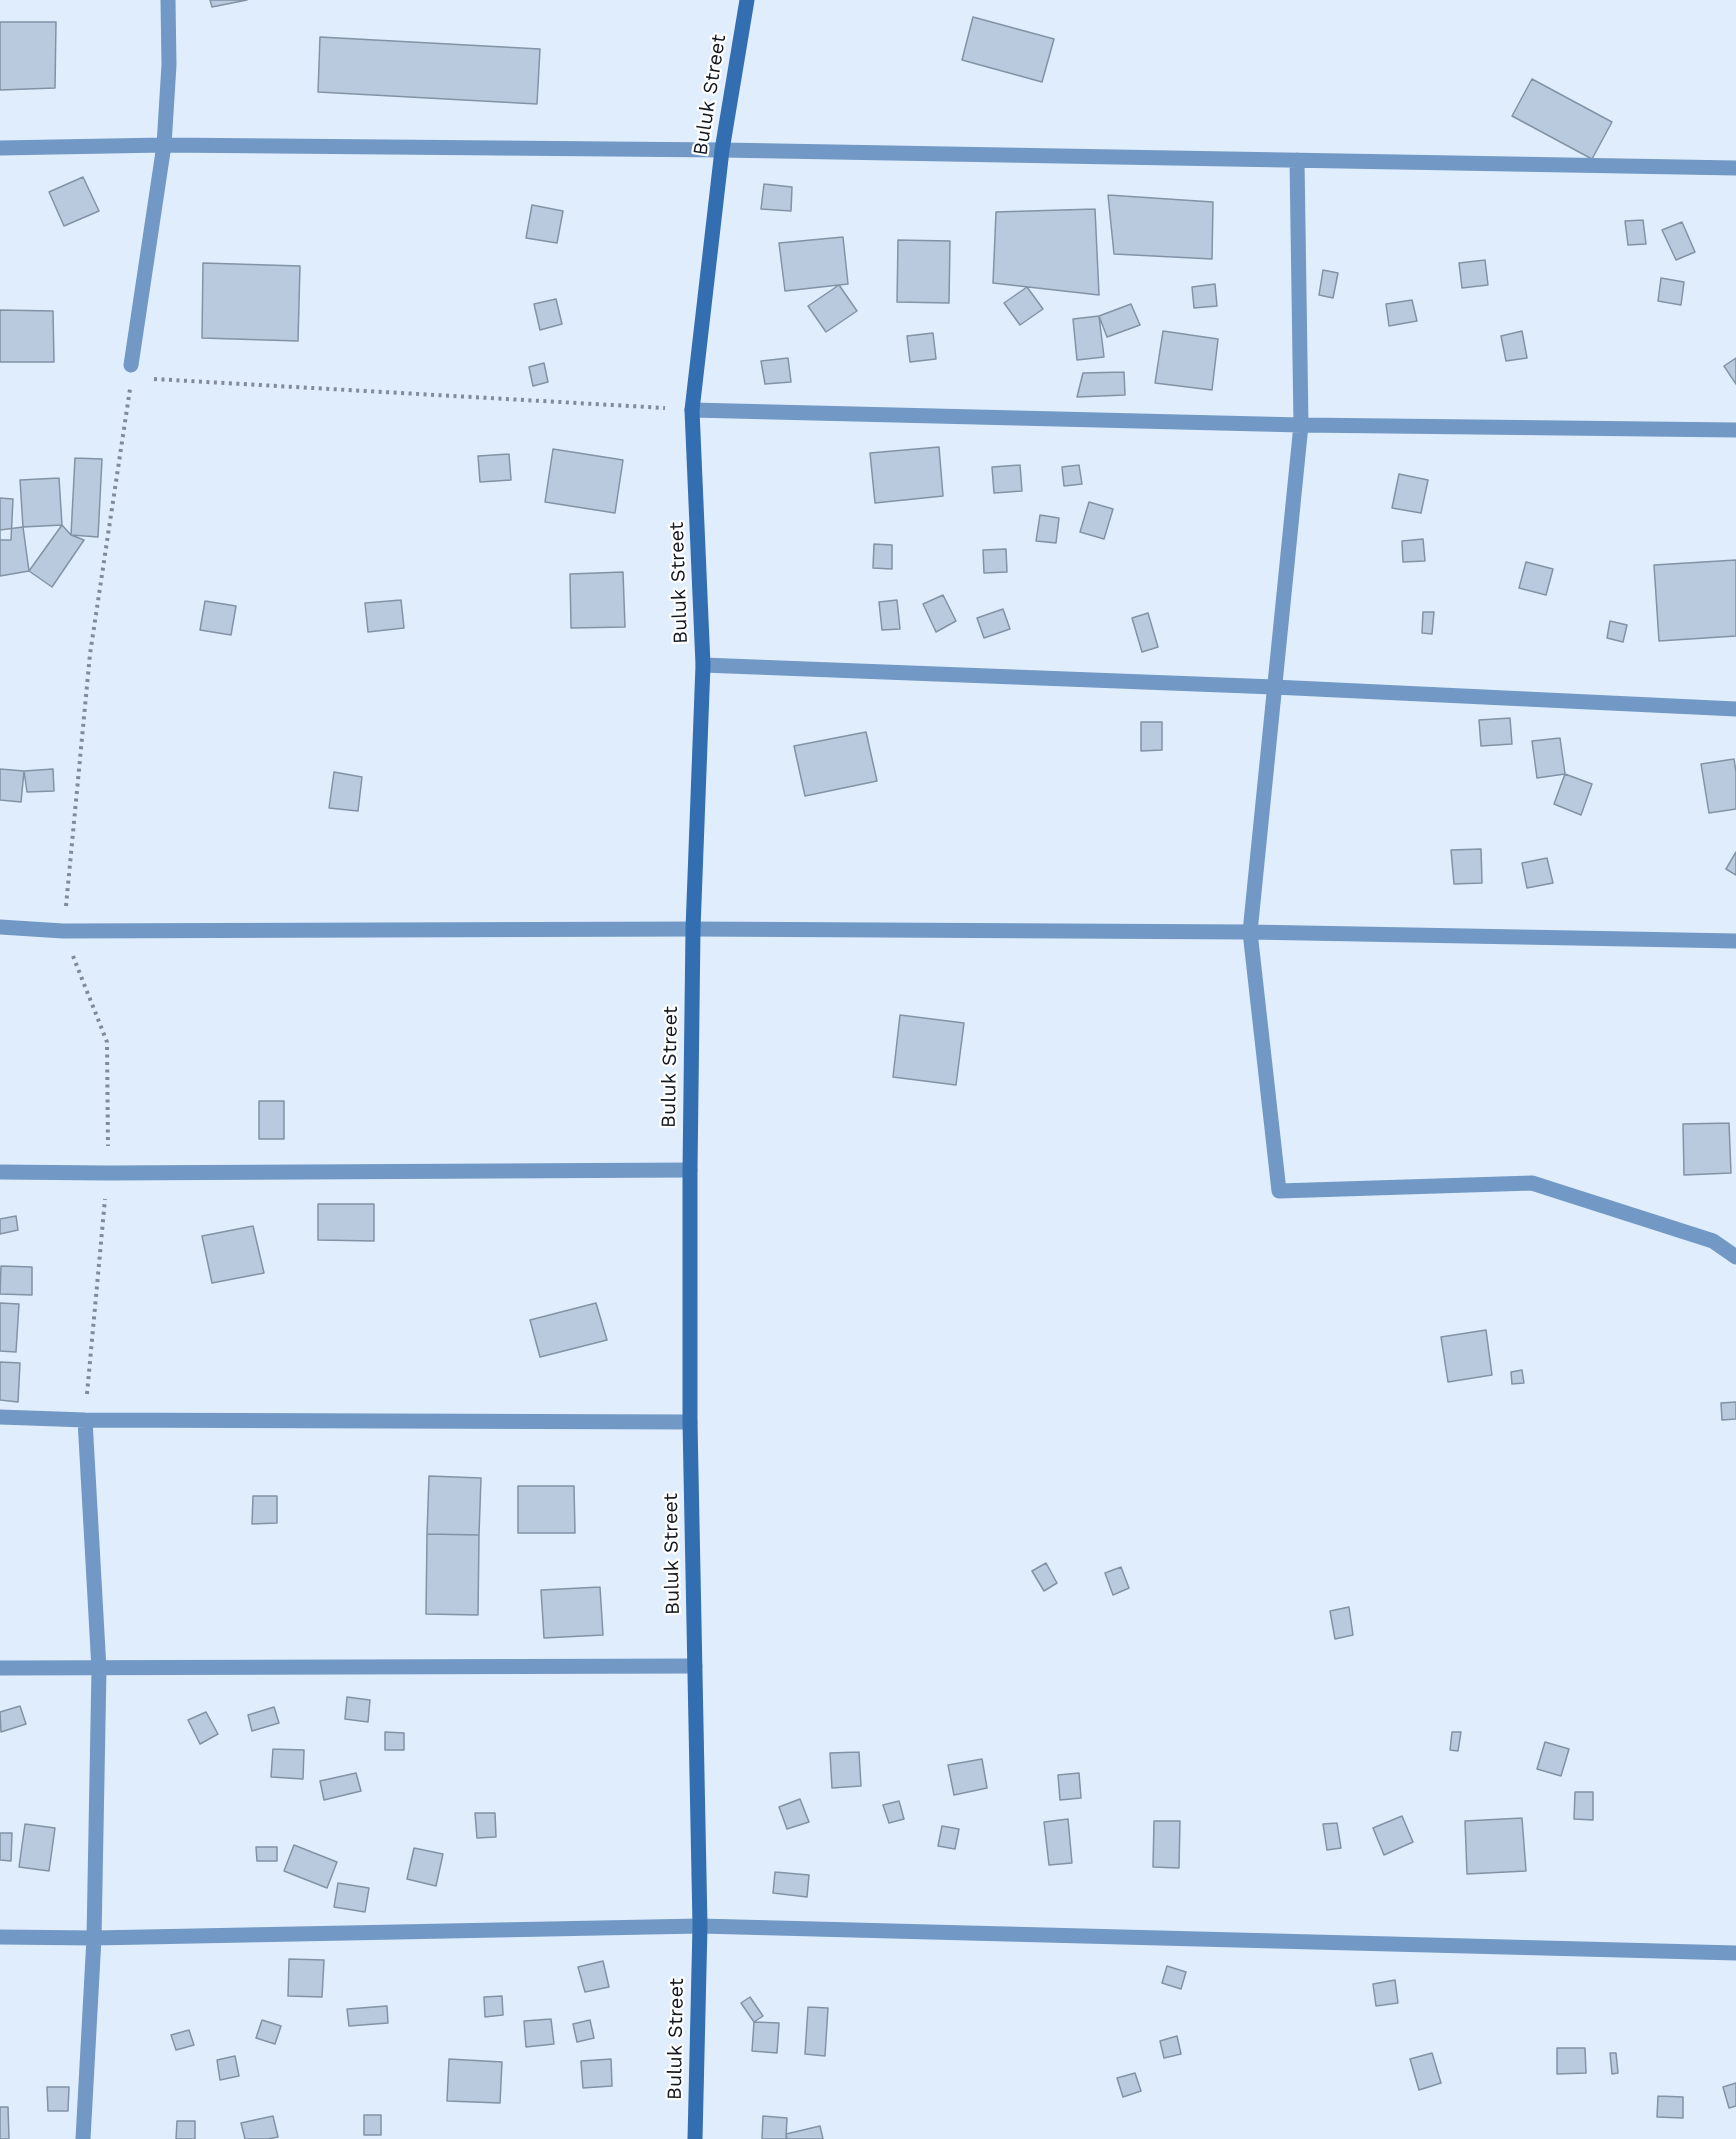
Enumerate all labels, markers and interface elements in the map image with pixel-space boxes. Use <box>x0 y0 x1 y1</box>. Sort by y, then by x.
street label: Buluk Street <box>689 33 731 157</box>
street label: Buluk Street <box>665 522 693 644</box>
street label: Buluk Street <box>657 1006 683 1128</box>
street label: Buluk Street <box>659 1493 685 1615</box>
street label: Buluk Street <box>663 1978 689 2100</box>

